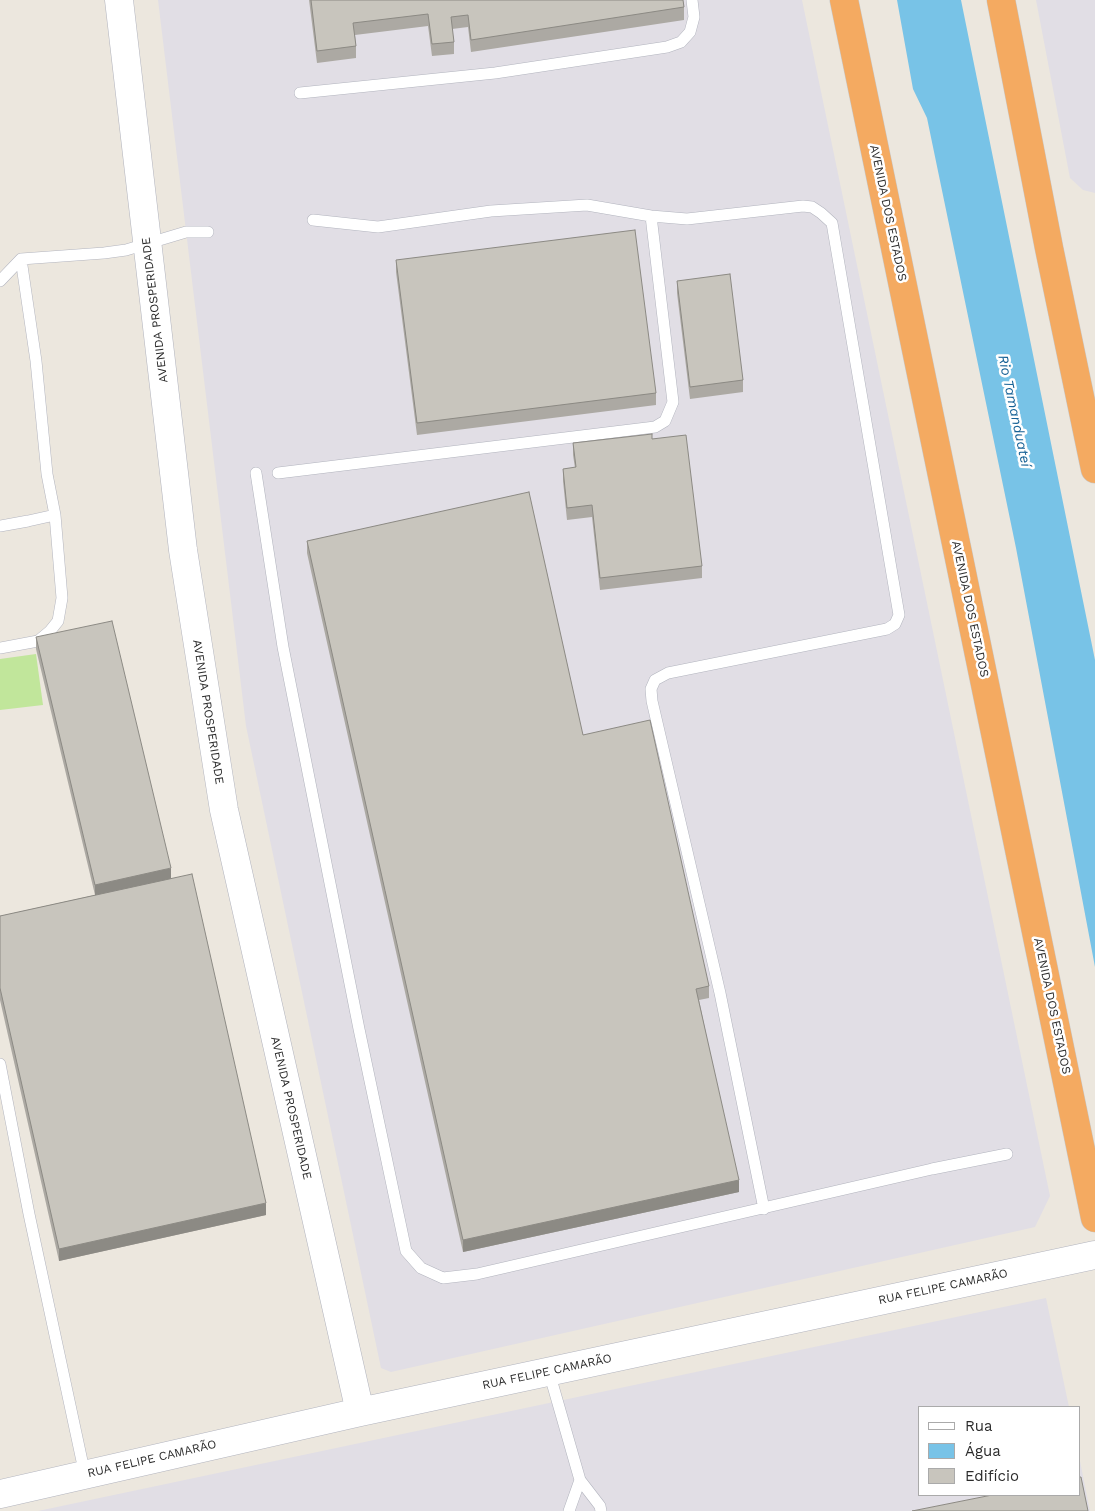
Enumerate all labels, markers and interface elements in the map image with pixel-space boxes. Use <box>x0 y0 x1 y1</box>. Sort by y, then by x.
street label: AVENIDA DOS ESTADOS <box>866 143 910 283</box>
street label: AVENIDA PROSPERIDADE <box>139 236 171 384</box>
water label: Rio Tamanduateí <box>994 354 1034 468</box>
street label: AVENIDA DOS ESTADOS <box>948 539 992 679</box>
street label: AVENIDA PROSPERIDADE <box>189 639 227 785</box>
street label: AVENIDA DOS ESTADOS <box>1030 936 1074 1076</box>
street label: AVENIDA PROSPERIDADE <box>268 1035 314 1181</box>
street label: RUA FELIPE CAMARÃO <box>877 1266 1009 1308</box>
street label: RUA FELIPE CAMARÃO <box>481 1351 613 1393</box>
legend <box>918 1406 1080 1496</box>
text: Rua <box>965 1417 993 1435</box>
street label: RUA FELIPE CAMARÃO <box>86 1437 218 1481</box>
text: Água <box>965 1442 1001 1460</box>
text: Edifício <box>965 1467 1019 1485</box>

